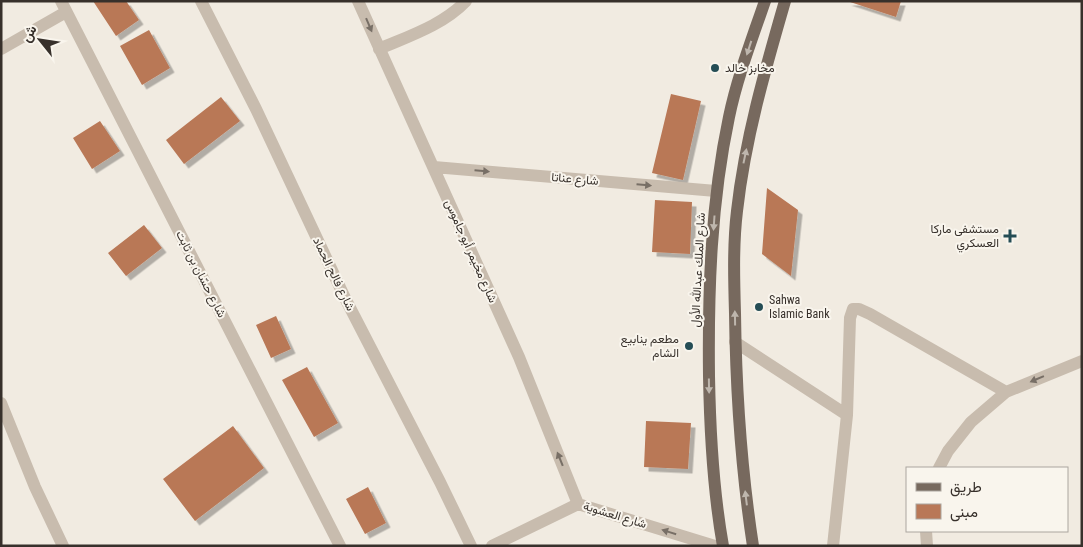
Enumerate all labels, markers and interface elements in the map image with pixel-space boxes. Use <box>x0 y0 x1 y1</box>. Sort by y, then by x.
north arrow <box>15 15 65 65</box>
one-way arrow <box>365 18 373 32</box>
text: ش <box>18 22 41 45</box>
one-way arrow <box>745 40 753 55</box>
place label: مخابز خالد <box>725 61 775 76</box>
marker: مخابز خالد <box>709 62 721 74</box>
one-way arrow <box>741 149 749 164</box>
one-way arrow <box>475 168 491 176</box>
street label: شارع عناتا <box>551 170 599 190</box>
one-way arrow <box>636 181 652 189</box>
street label: شارع مخيمر أبو جاموس <box>440 197 500 306</box>
street label: شارع الملك عبدالله الأول <box>688 212 710 328</box>
one-way arrow <box>709 216 717 232</box>
place label: مستشفى ماركا العسكري <box>931 222 999 253</box>
street label: شارع حسّان بن ثابت <box>171 228 229 321</box>
marker: مستشفى ماركا العسكري <box>1003 229 1017 243</box>
street label: شارع فالح الحماد <box>308 235 358 314</box>
place label: Sahwa Islamic Bank <box>769 293 830 321</box>
marker: Sahwa Islamic Bank <box>753 301 765 313</box>
one-way arrow <box>731 310 739 326</box>
place label: مطعم ينابيع الشام <box>621 332 679 361</box>
marker: مطعم ينابيع الشام <box>683 340 695 352</box>
one-way arrow <box>1030 376 1044 384</box>
one-way arrow <box>705 378 713 394</box>
one-way arrow <box>556 451 564 466</box>
legend <box>906 467 1068 532</box>
text: طريق <box>950 478 982 497</box>
one-way arrow <box>742 489 750 505</box>
street label: شارع العشوية <box>581 499 648 533</box>
text: مبنى <box>950 503 978 522</box>
one-way arrow <box>661 527 676 535</box>

